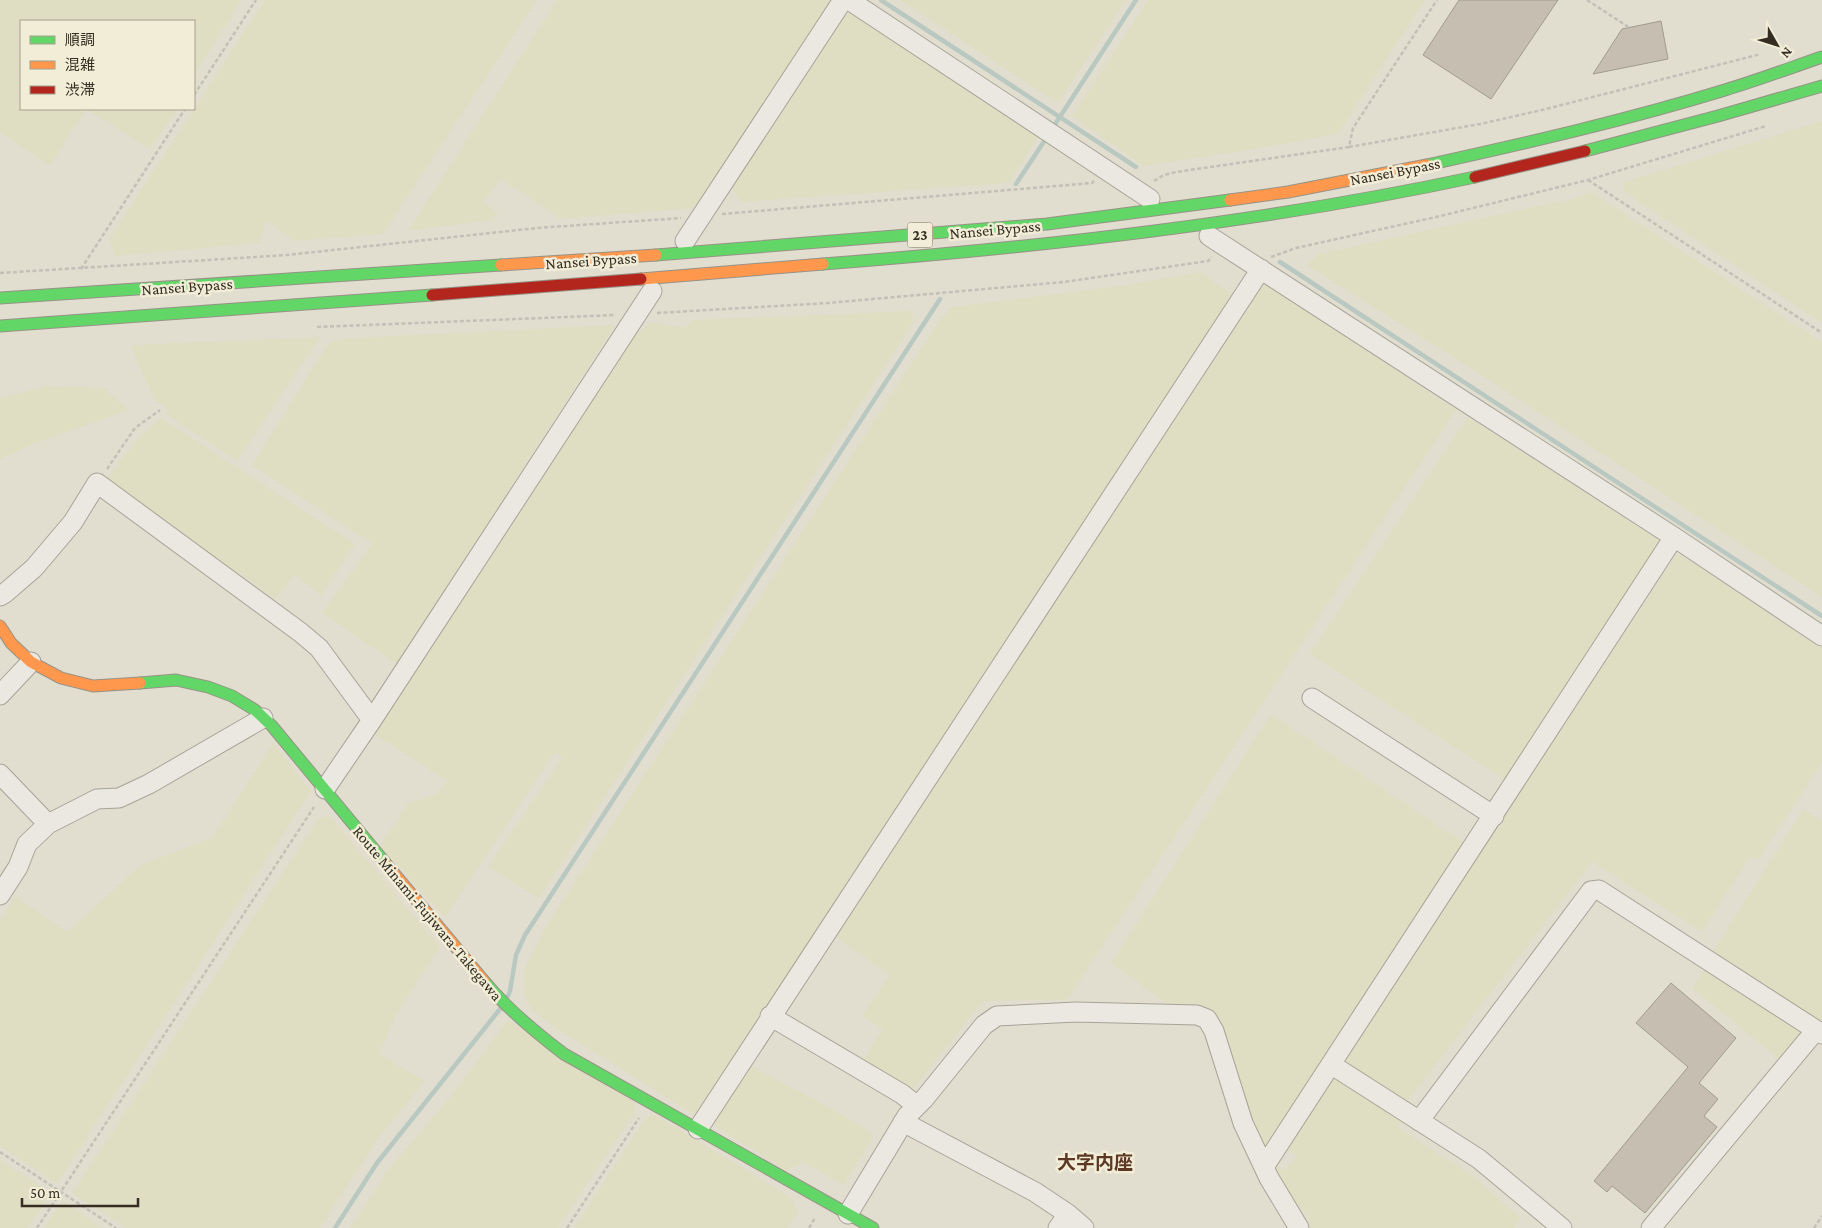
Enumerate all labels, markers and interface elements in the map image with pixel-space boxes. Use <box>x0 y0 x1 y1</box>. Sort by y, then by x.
legend <box>20 20 195 110</box>
north arrow <box>1752 20 1802 70</box>
text: 順調 <box>65 32 95 48</box>
text: N <box>1778 44 1796 62</box>
text: 混雑 <box>65 57 95 73</box>
text: 渋滞 <box>65 82 95 98</box>
street label: Nansei Bypass <box>1349 154 1442 190</box>
street label: Nansei Bypass <box>949 217 1041 243</box>
road number: 23 <box>908 222 932 248</box>
street label: Nansei Bypass <box>545 249 637 273</box>
street label: Nansei Bypass <box>141 275 233 299</box>
street label: Route Minami-Fujiwara-Takegawa <box>349 823 506 1005</box>
district label: 大字内座 <box>1057 1152 1133 1173</box>
scale bar <box>22 1176 139 1208</box>
text: 50 m <box>30 1185 60 1201</box>

